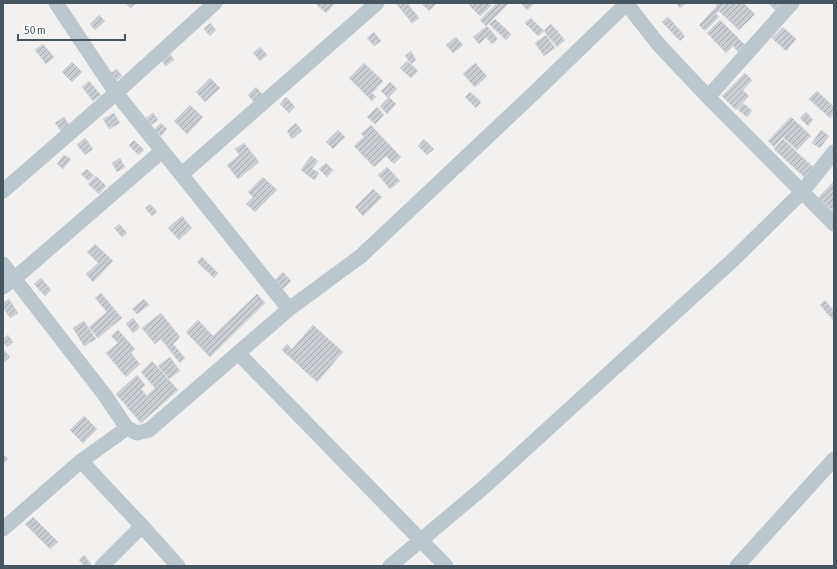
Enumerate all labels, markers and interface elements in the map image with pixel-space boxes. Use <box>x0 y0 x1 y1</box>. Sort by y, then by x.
scale bar <box>18 16 125 42</box>
text: 50 m <box>24 23 46 37</box>

